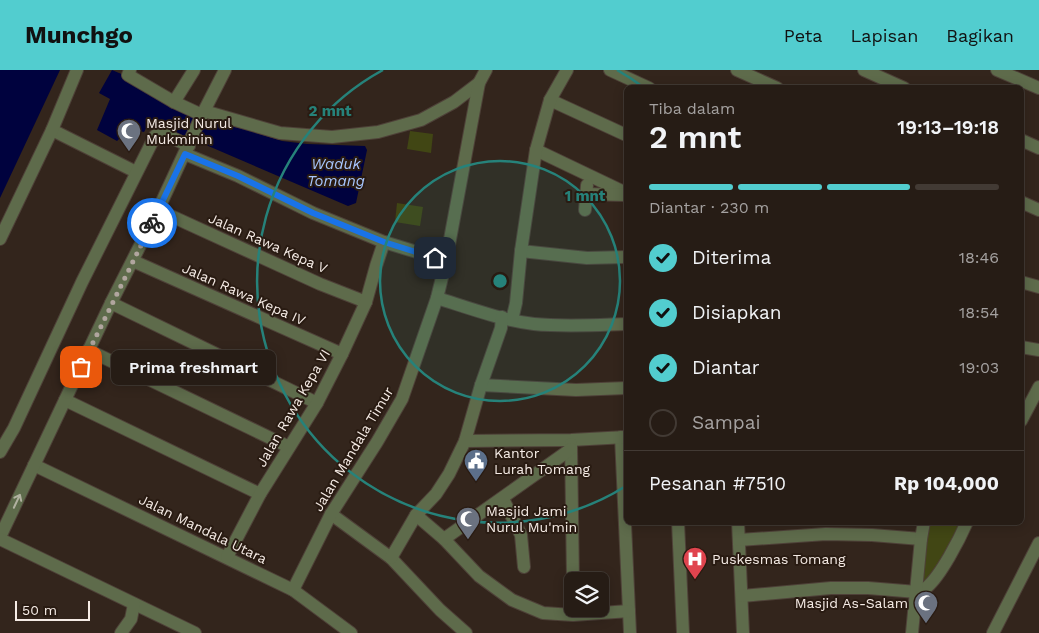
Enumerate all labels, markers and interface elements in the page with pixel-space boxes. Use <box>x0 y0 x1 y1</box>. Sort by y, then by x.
text: Munchgo <box>25 21 133 49</box>
text: Peta <box>784 25 822 46</box>
text: Lapisan <box>850 25 918 46</box>
text: Bagikan <box>946 25 1014 46</box>
text: Tiba dalam <box>649 99 735 118</box>
text: 2 mnt <box>308 102 352 120</box>
place label: Masjid Nurul Mukminin <box>146 115 232 147</box>
text: 19:13–19:18 <box>897 116 999 139</box>
mosque icon: Masjid Nurul Mukminin <box>116 118 142 152</box>
text: 2 mnt <box>649 118 741 156</box>
water label: Waduk Tomang <box>307 155 365 190</box>
text: 1 mnt <box>565 187 606 205</box>
courier <box>127 198 177 248</box>
text: Diantar · 230 m <box>649 198 769 217</box>
icon: bike <box>138 209 166 237</box>
street label: Jalan Rawa Kepa V <box>206 210 330 276</box>
pin <box>414 237 456 279</box>
icon: home <box>421 244 449 272</box>
icon: check <box>649 244 677 272</box>
text: Diterima <box>692 246 771 269</box>
text: 18:46 <box>959 248 999 267</box>
street label: Jalan Rawa Kepa IV <box>180 260 308 328</box>
centre of rings <box>491 272 509 290</box>
icon: check <box>649 299 677 327</box>
text: Disiapkan <box>692 301 782 324</box>
text: 18:54 <box>959 303 999 322</box>
pin <box>60 346 102 388</box>
street label: Jalan Rawa Kepa VI <box>253 346 333 470</box>
callout: Prima freshmart <box>111 350 276 384</box>
icon: bag <box>67 353 95 381</box>
icon: check <box>649 354 677 382</box>
text: Diantar <box>692 356 760 379</box>
text: Prima freshmart <box>129 358 258 377</box>
text: 19:03 <box>959 358 999 377</box>
street label: Jalan Mandala Timur <box>309 384 397 514</box>
text: Sampai <box>692 411 761 434</box>
place label: Kantor Lurah Tomang <box>494 445 591 477</box>
public building icon: Kantor Lurah Tomang <box>463 448 489 482</box>
text: Pesanan #7510 <box>649 472 786 495</box>
text: Rp 104,000 <box>894 472 999 495</box>
street label: Jalan Mandala Utara <box>136 491 270 567</box>
one-way arrow <box>13 494 22 509</box>
place label: Masjid Jami Nurul Mu'min <box>486 503 577 535</box>
mosque icon: Masjid Jami Nurul Mu'min <box>455 506 481 540</box>
hospital icon: Puskesmas Tomang <box>682 546 708 580</box>
place label: Puskesmas Tomang <box>712 551 846 567</box>
map controls <box>564 572 609 617</box>
button: layers <box>564 572 609 617</box>
mosque icon: Masjid As-Salam <box>913 590 939 624</box>
place label: Masjid As-Salam <box>795 595 908 611</box>
scale bar <box>15 598 90 621</box>
text: 50 m <box>22 602 57 618</box>

